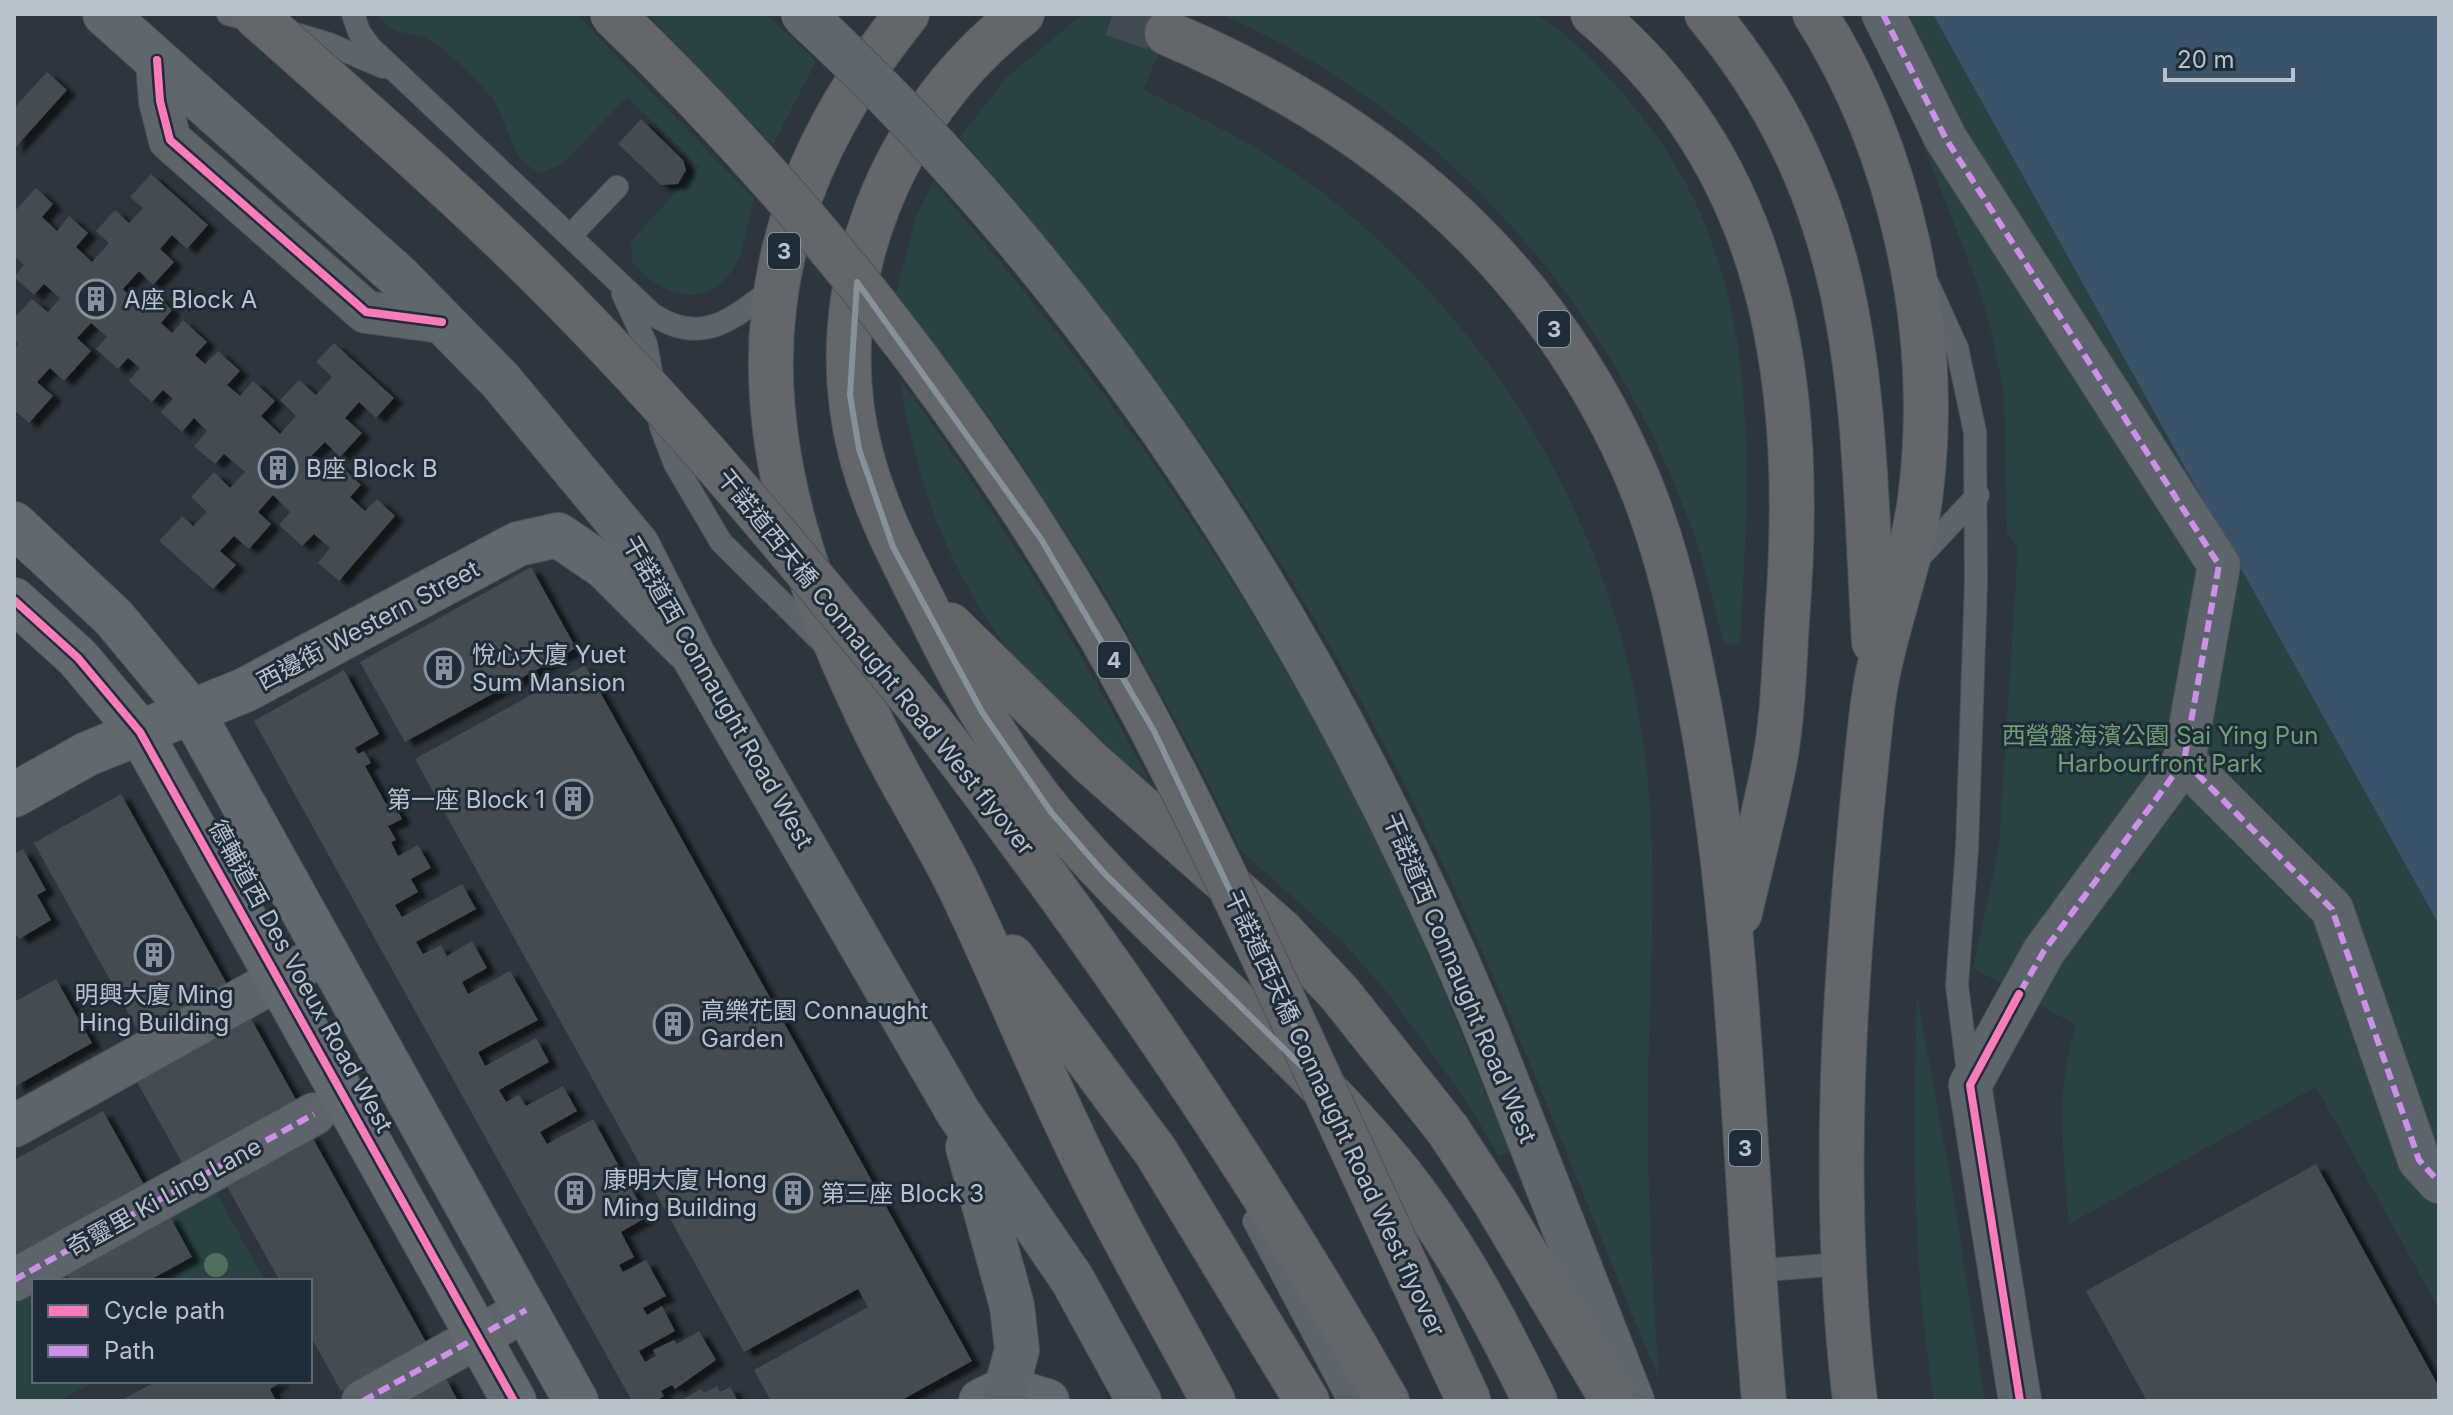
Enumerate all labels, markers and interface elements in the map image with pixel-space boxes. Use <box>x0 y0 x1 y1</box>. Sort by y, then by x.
scale bar <box>2165 32 2293 82</box>
text: 20 m <box>2177 45 2235 74</box>
road number: 3 <box>768 233 800 269</box>
building icon: A座 Block A <box>75 278 117 320</box>
place label: A座 Block A <box>124 285 257 314</box>
road number: 3 <box>1538 311 1570 347</box>
building icon: B座 Block B <box>257 447 299 489</box>
place label: B座 Block B <box>306 454 438 483</box>
street label: 干諾道西天橋 Connaught Road West flyover <box>711 463 1041 861</box>
street label: 干諾道西 Connaught Road West <box>616 531 820 853</box>
street label: 西邊街 Western Street <box>252 554 484 696</box>
place label: 悅心大廈 Yuet Sum Mansion <box>472 640 626 697</box>
road number: 4 <box>1098 642 1130 678</box>
building icon: 悅心大廈 Yuet Sum Mansion <box>423 647 465 689</box>
park label: 西營盤海濱公園 Sai Ying Pun Harbourfront Park <box>2002 721 2318 778</box>
building icon: 第一座 Block 1 <box>552 778 594 820</box>
place label: 第一座 Block 1 <box>387 785 545 814</box>
street label: 干諾道西 Connaught Road West <box>1377 809 1543 1148</box>
street label: 德輔道西 Des Voeux Road West <box>203 815 399 1137</box>
street label: 干諾道西天橋 Connaught Road West flyover <box>1219 886 1451 1340</box>
building icon: 明興大廈 Ming Hing Building <box>133 934 175 976</box>
place label: 明興大廈 Ming Hing Building <box>74 980 234 1037</box>
place label: 高樂花園 Connaught Garden <box>701 996 929 1053</box>
building icon: 高樂花園 Connaught Garden <box>652 1003 694 1045</box>
road number: 3 <box>1729 1130 1761 1166</box>
street label: 奇靈里 Ki Ling Lane <box>62 1131 266 1263</box>
place label: 康明大廈 Hong Ming Building <box>603 1165 767 1222</box>
building icon: 康明大廈 Hong Ming Building <box>554 1172 596 1214</box>
building icon: 第三座 Block 3 <box>772 1172 814 1214</box>
place label: 第三座 Block 3 <box>821 1179 984 1208</box>
legend <box>32 1279 312 1383</box>
text: Cycle path <box>104 1296 225 1325</box>
text: Path <box>104 1336 155 1365</box>

